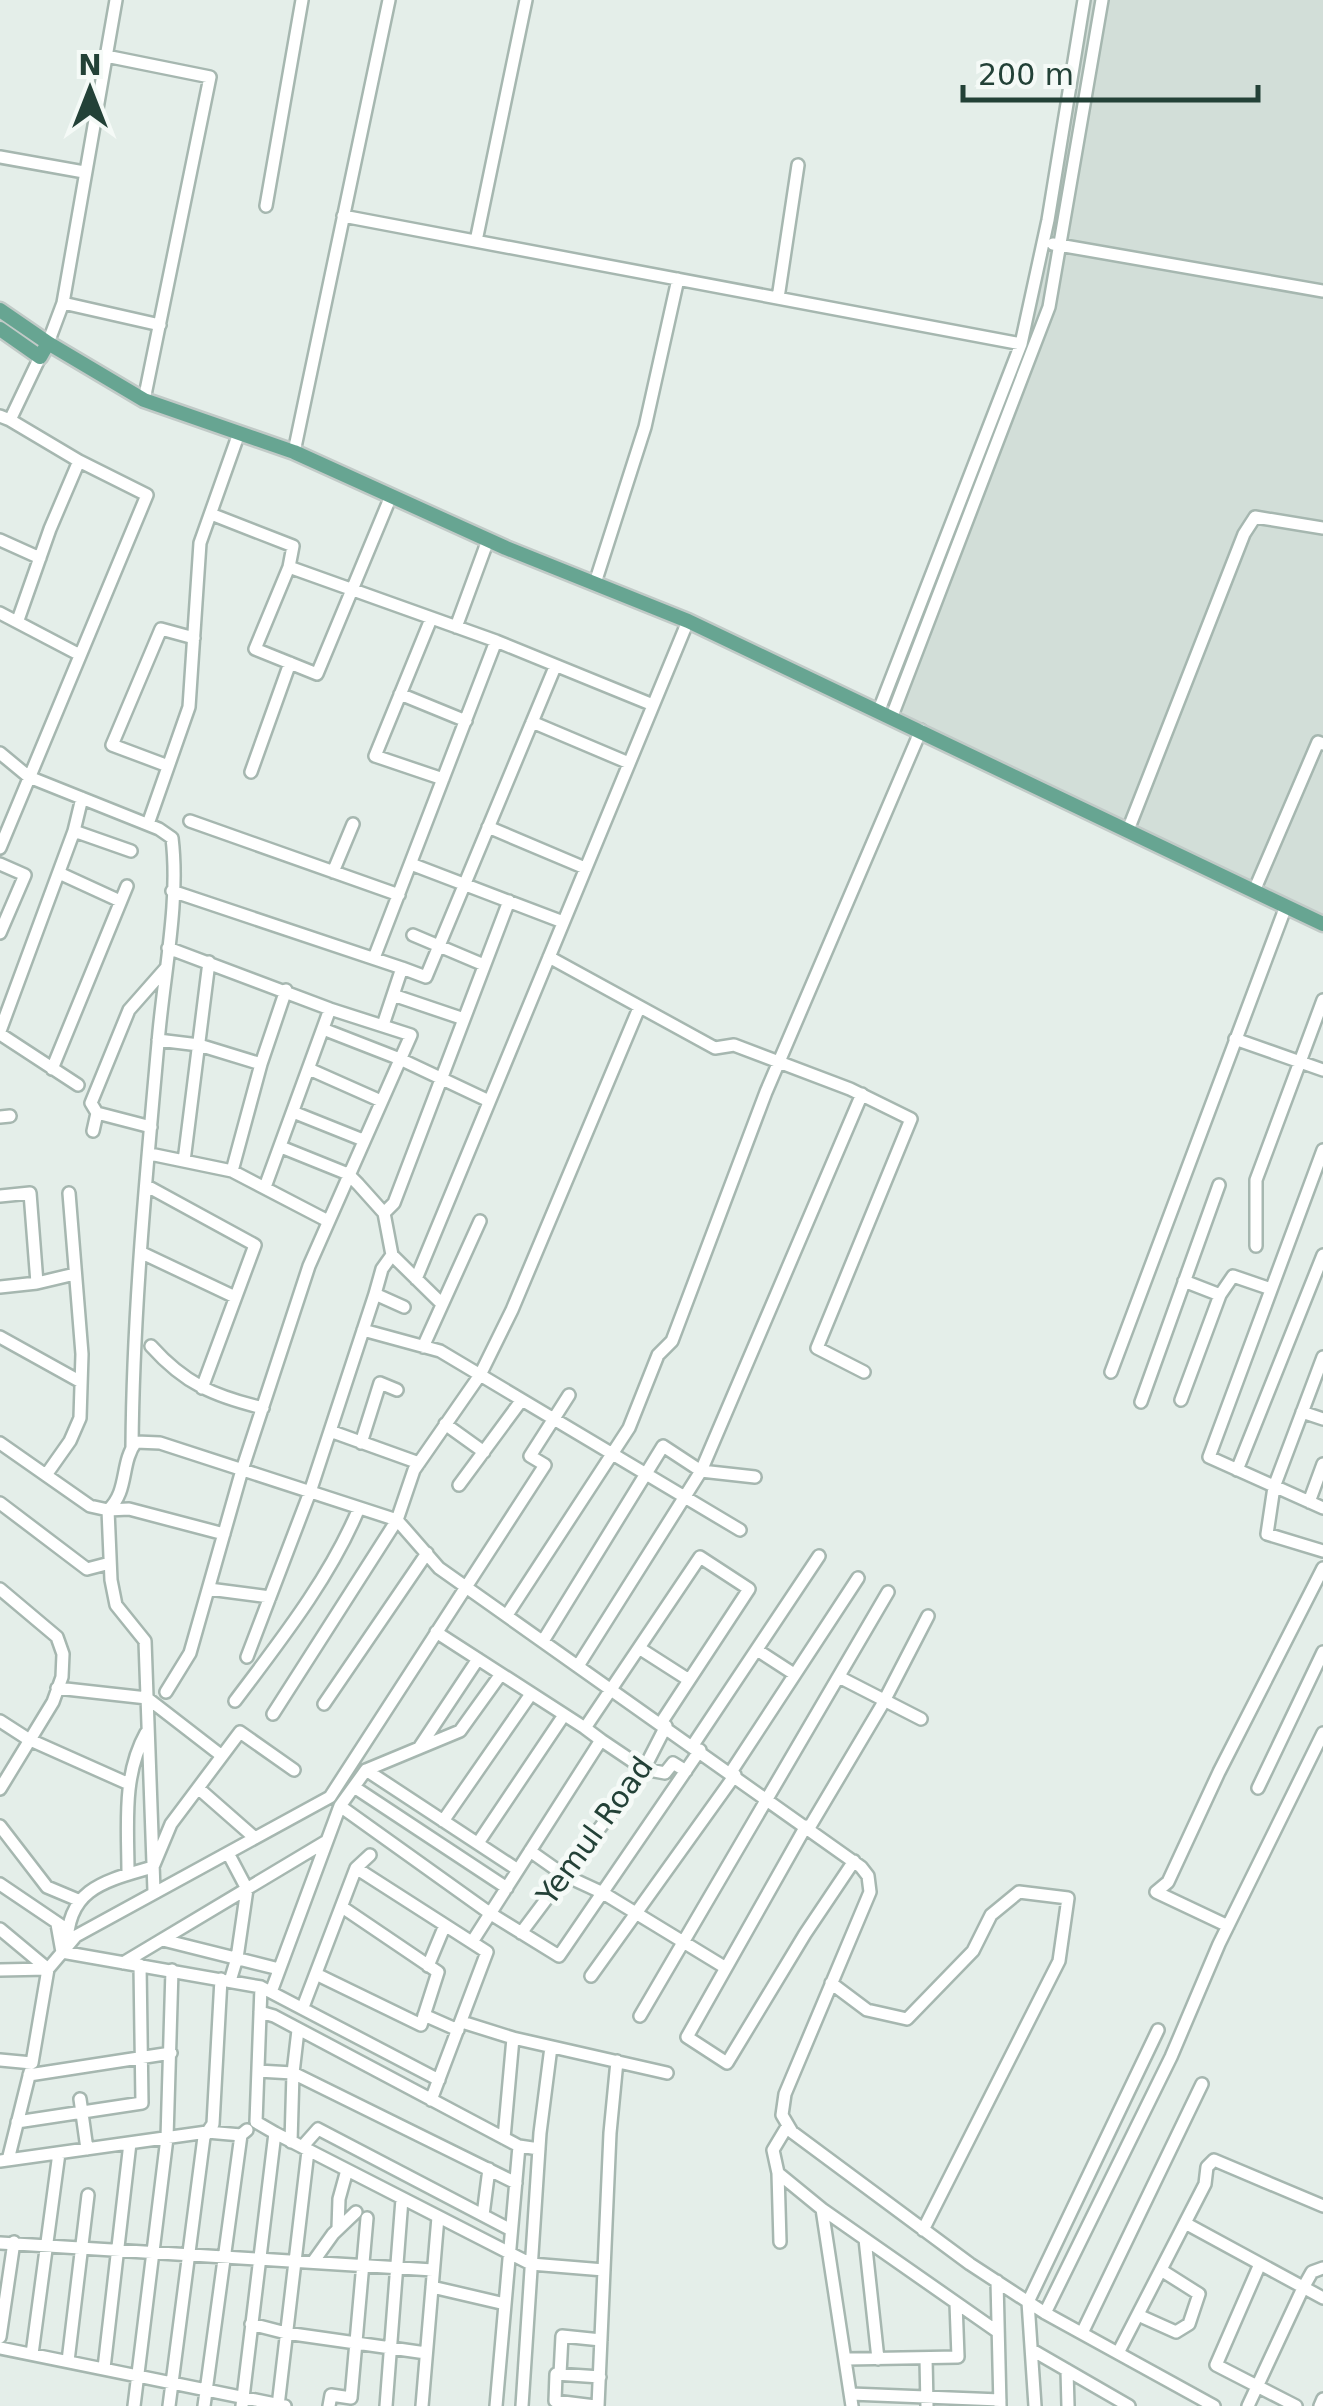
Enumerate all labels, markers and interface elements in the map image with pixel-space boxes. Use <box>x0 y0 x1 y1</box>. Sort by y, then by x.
north arrow <box>40 40 140 140</box>
scale bar <box>963 40 1258 102</box>
text: N <box>78 49 102 82</box>
text: 200 m <box>978 57 1074 92</box>
street label: Yemul Road <box>529 1750 660 1912</box>

